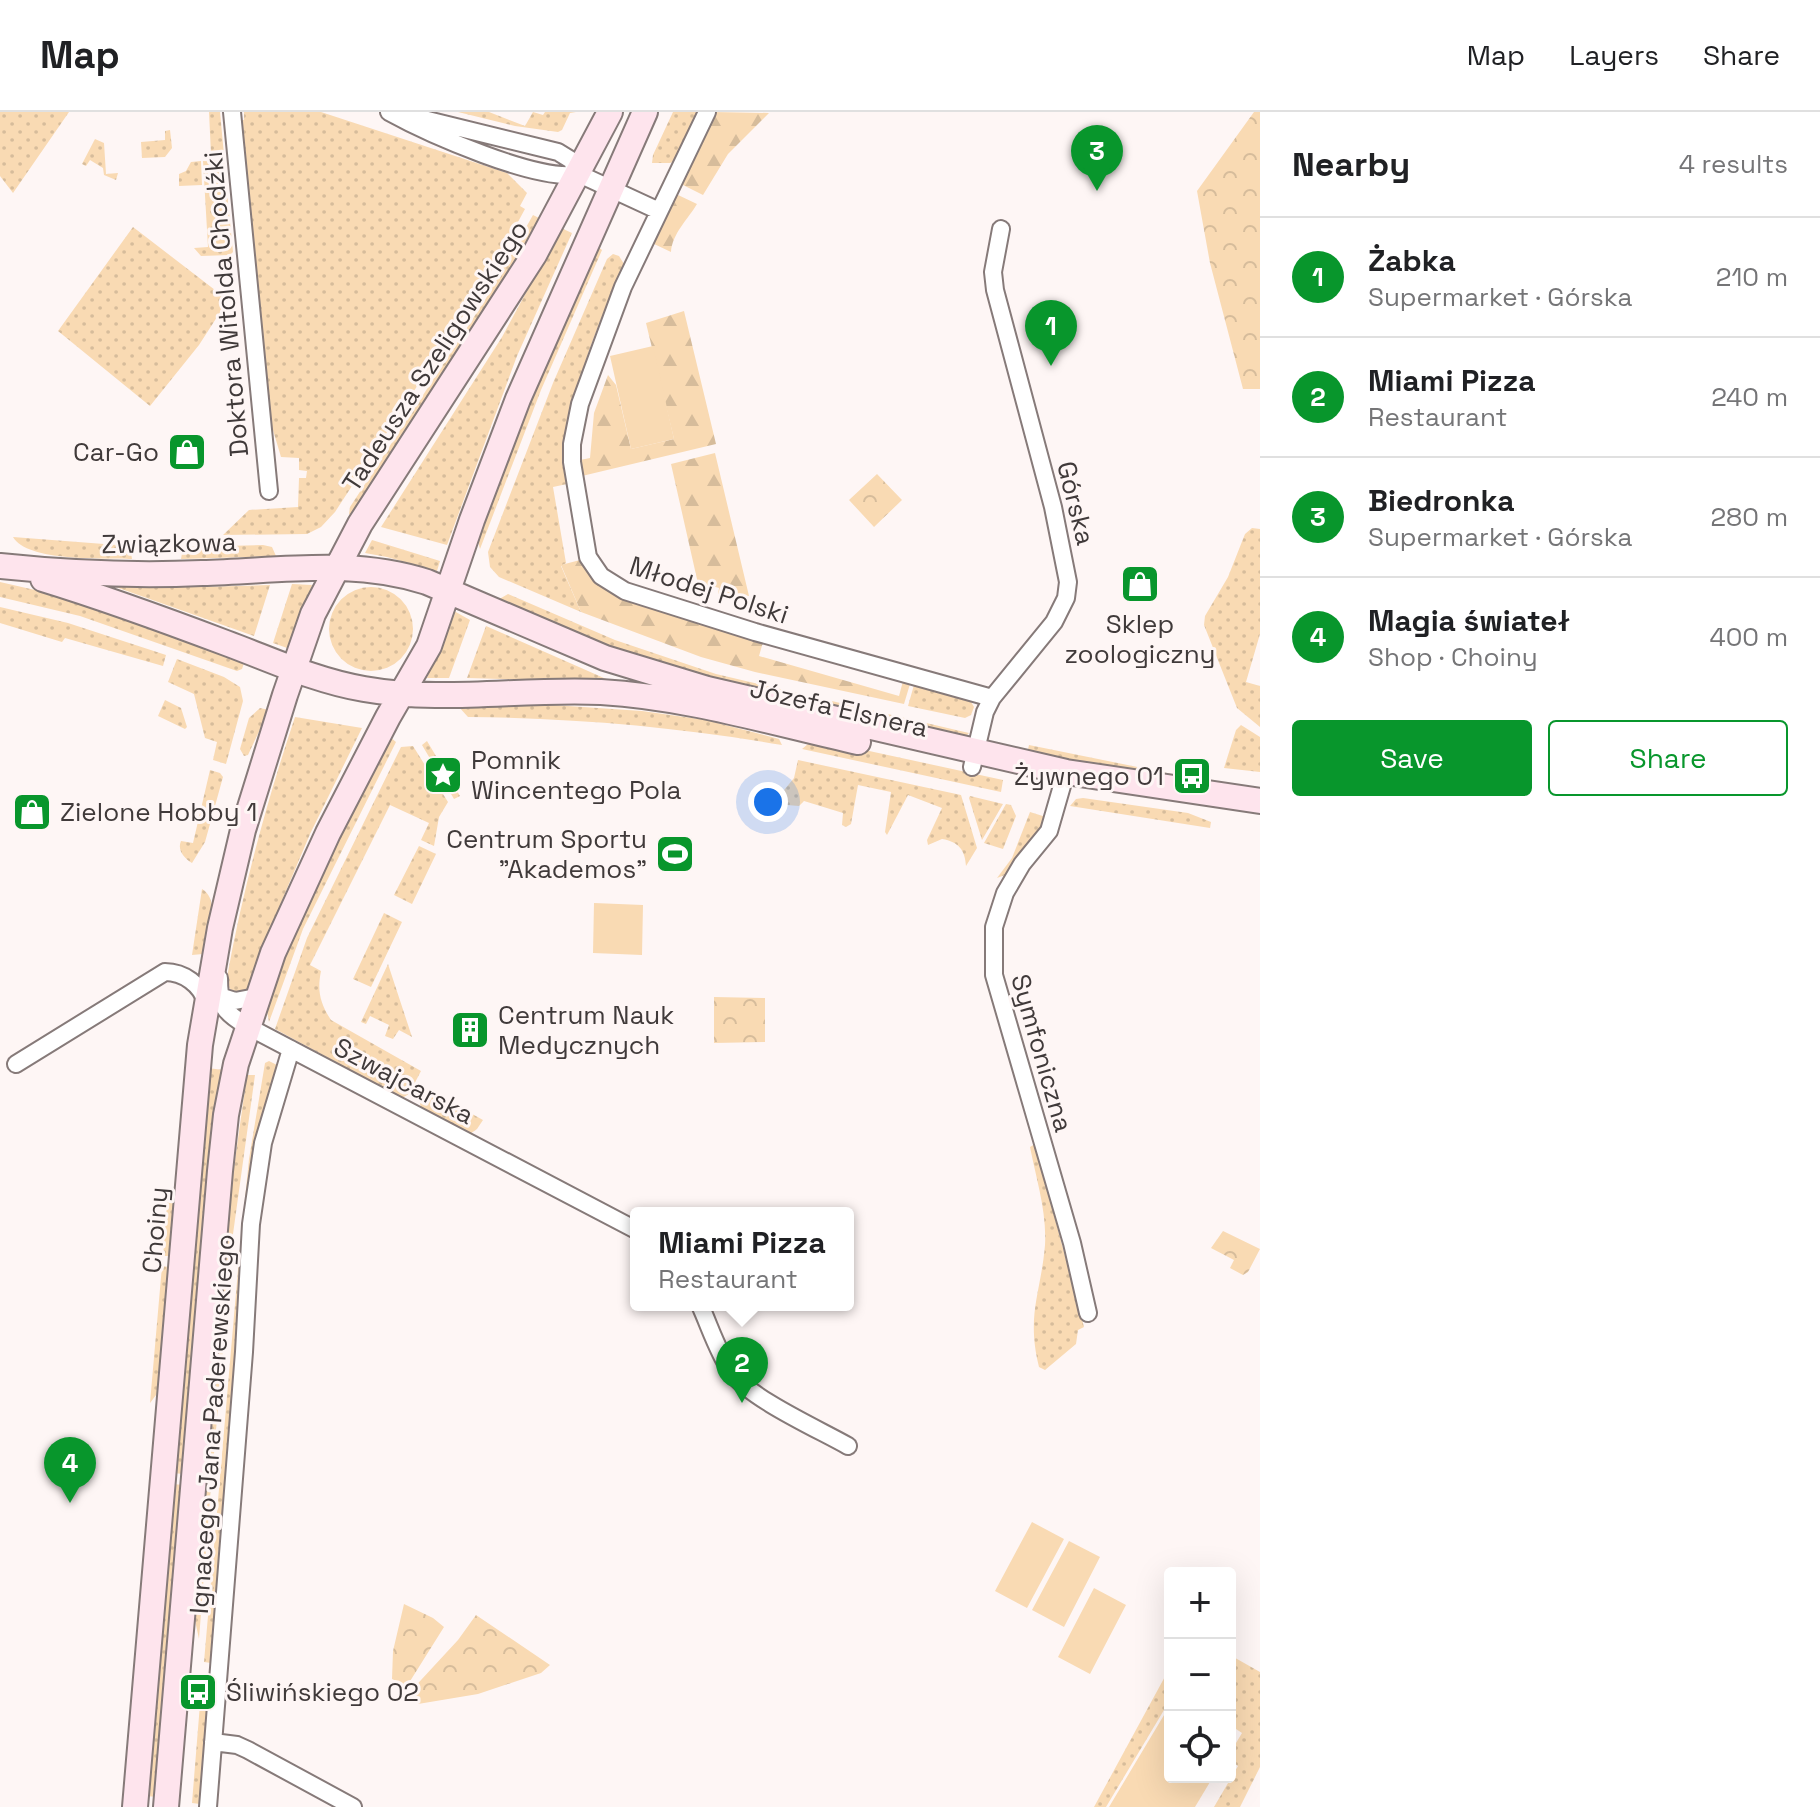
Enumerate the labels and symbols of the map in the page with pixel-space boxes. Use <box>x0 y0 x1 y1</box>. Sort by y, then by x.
pin: 3 <box>1071 125 1123 191</box>
street label: Doktora Witolda Chodźki <box>196 150 256 458</box>
street label: Tadeusza Szeligowskiego <box>334 214 536 498</box>
pin: 1 <box>1025 300 1077 366</box>
shop icon: Car-Go <box>166 431 208 473</box>
place label: Car-Go <box>73 435 159 469</box>
street label: Górska <box>1049 458 1103 548</box>
street label: Związkowa <box>101 525 237 561</box>
street label: Młodej Polski <box>625 548 793 632</box>
shop icon: Sklep zoologiczny <box>1119 563 1161 605</box>
place label: Sklep zoologiczny <box>1065 607 1215 671</box>
street label: Józefa Elsnera <box>747 671 931 745</box>
place label: Pomnik Wincentego Pola <box>471 743 682 807</box>
place icon: Pomnik Wincentego Pola <box>422 754 464 796</box>
bus stop icon: Żywnego 01 <box>1171 755 1213 797</box>
place label: Żywnego 01 <box>1014 759 1164 793</box>
your location <box>748 782 788 822</box>
shop icon: Zielone Hobby 1 <box>11 791 53 833</box>
place label: Zielone Hobby 1 <box>60 795 257 829</box>
place label: Centrum Sportu "Akademos" <box>446 822 647 886</box>
sports icon: Centrum Sportu "Akademos" <box>654 833 696 875</box>
street label: Symfoniczna <box>1003 970 1081 1136</box>
place label: Centrum Nauk Medycznych <box>498 998 674 1062</box>
building icon: Centrum Nauk Medycznych <box>449 1009 491 1051</box>
street label: Szwajcarska <box>328 1030 480 1132</box>
street label: Choiny <box>134 1185 176 1275</box>
street label: Ignacego Jana Paderewskiego <box>182 1233 242 1615</box>
pin: 2 <box>716 1337 768 1403</box>
pin: 4 <box>44 1437 96 1503</box>
bus stop icon: Śliwińskiego 02 <box>177 1671 219 1713</box>
place label: Śliwińskiego 02 <box>226 1675 419 1709</box>

